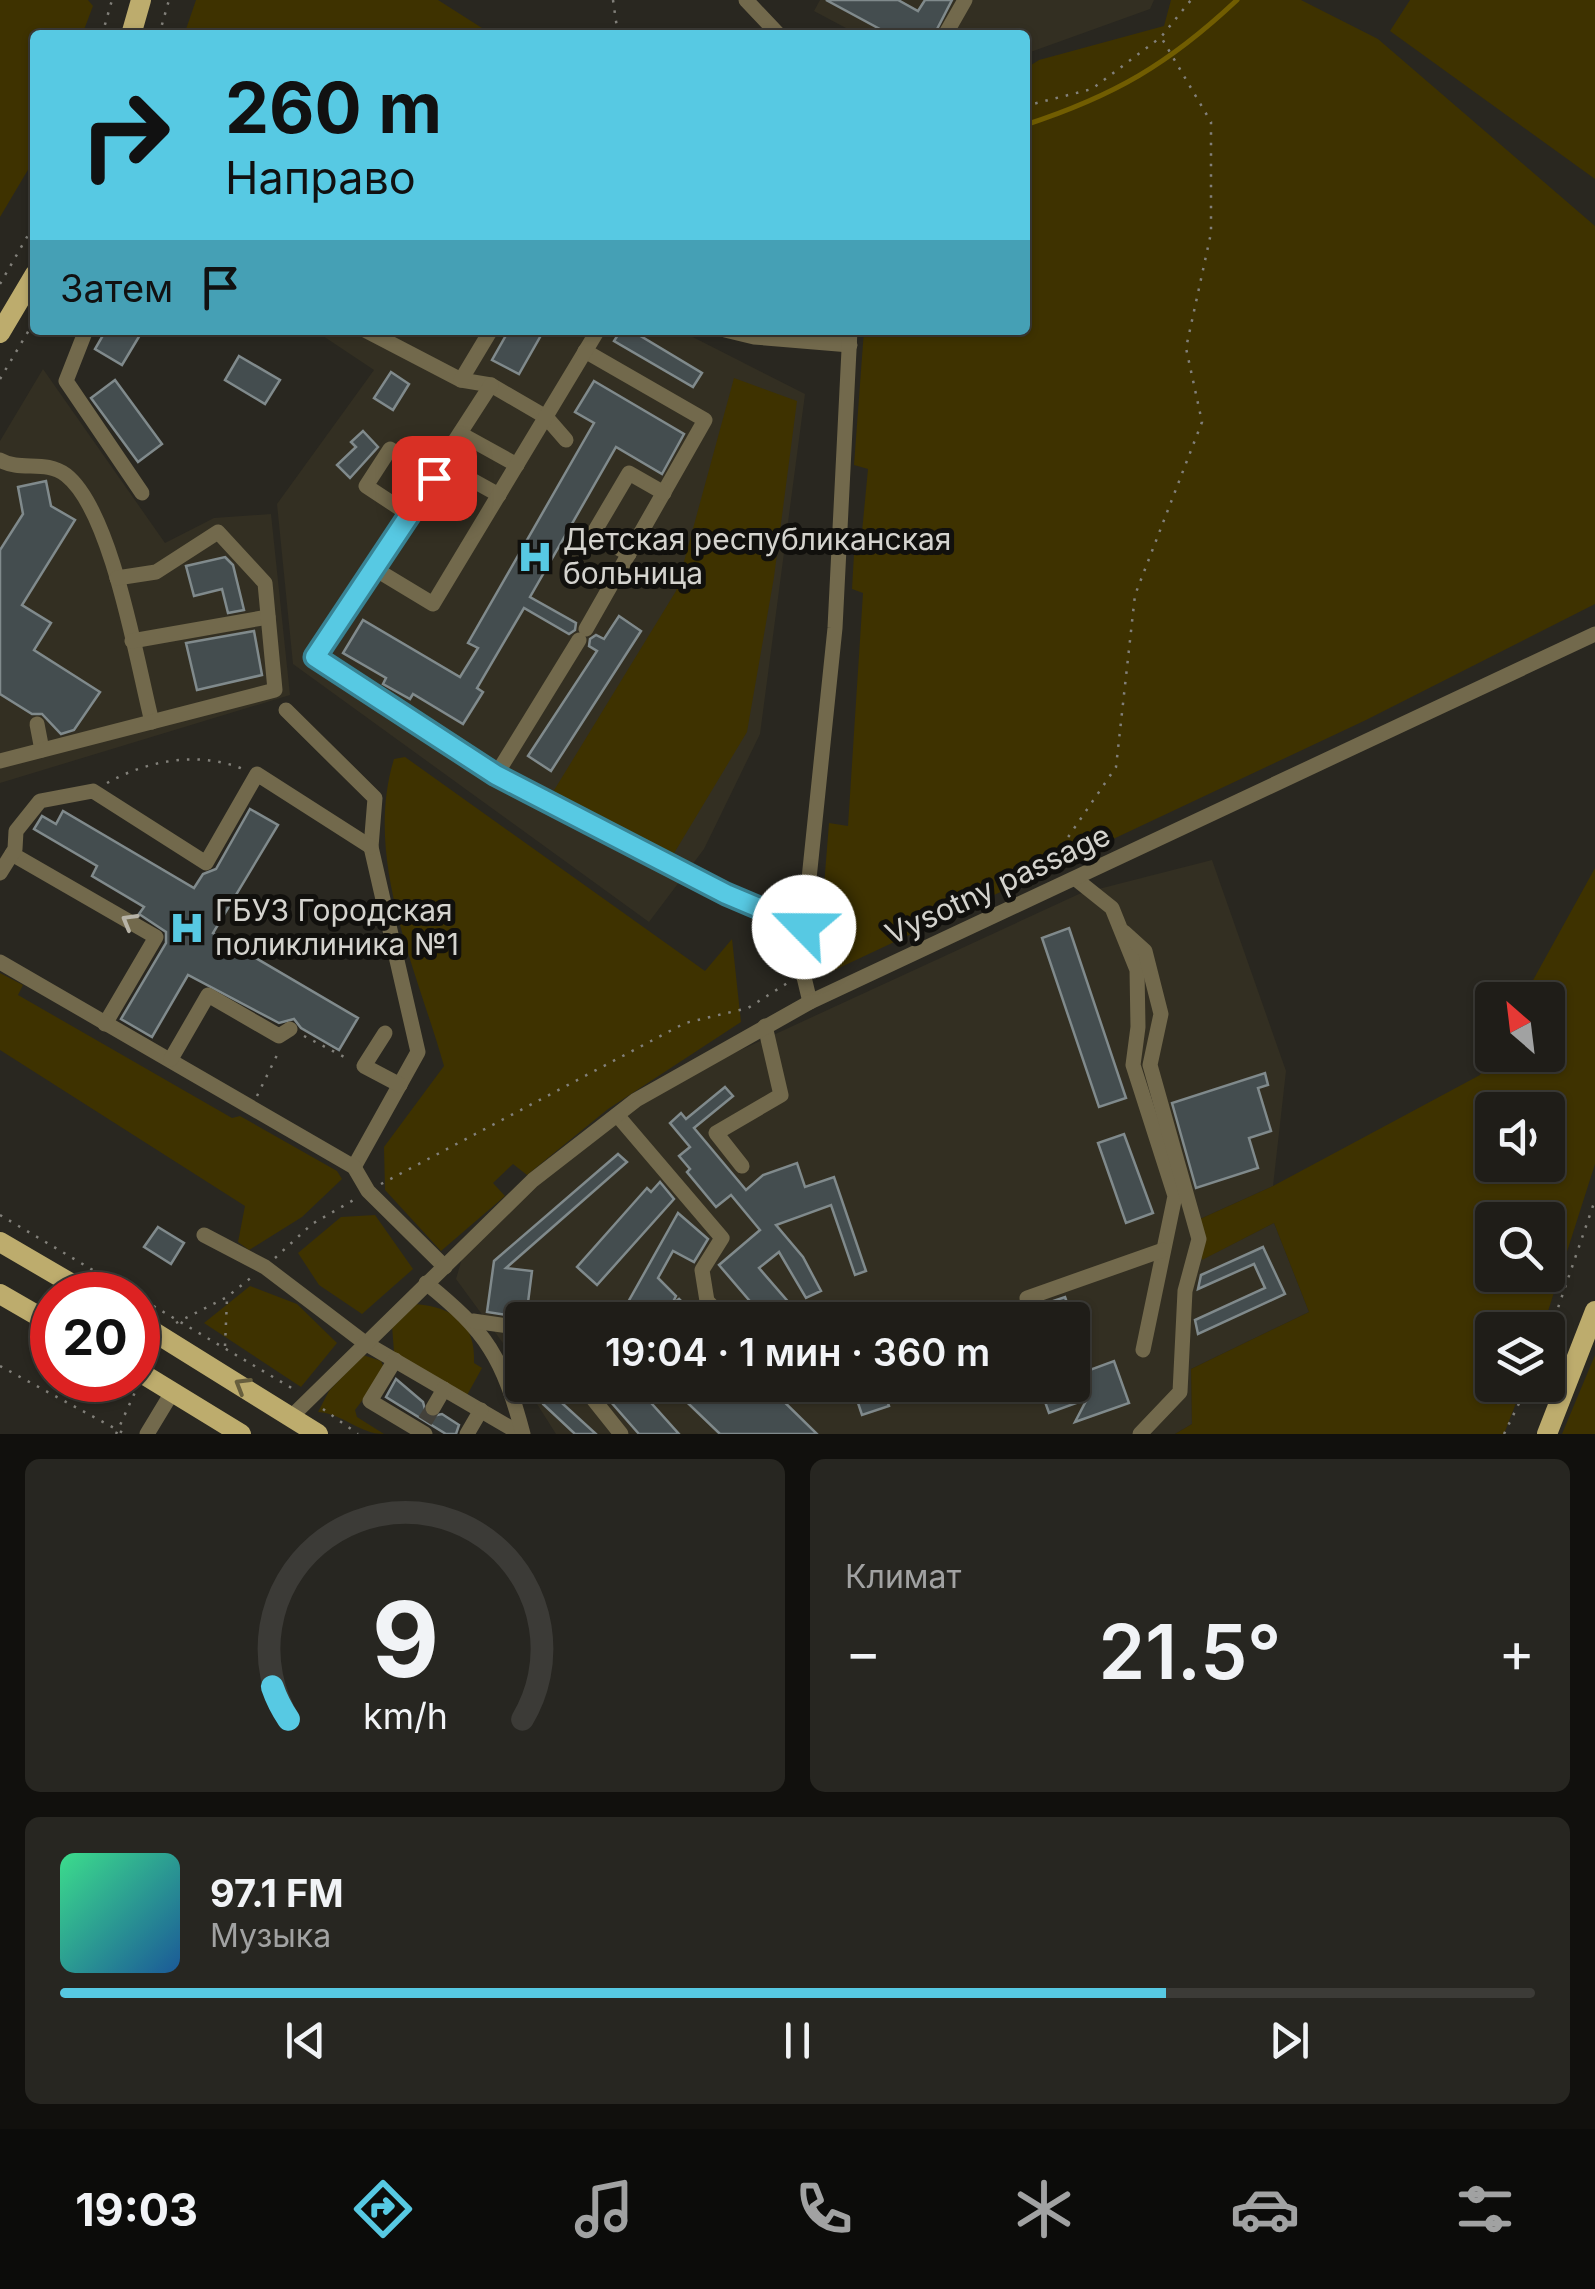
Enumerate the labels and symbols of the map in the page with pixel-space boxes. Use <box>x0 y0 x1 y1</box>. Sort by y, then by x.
pin <box>392 436 477 521</box>
place label: Детская республиканская больница <box>563 521 951 591</box>
hospital icon: Детская республиканская больница <box>516 538 554 576</box>
street label: Vysotny passage <box>880 816 1116 952</box>
position arrow <box>752 875 856 979</box>
place label: ГБУЗ Городская поликлиника №1 <box>215 892 459 962</box>
hospital icon: ГБУЗ Городская поликлиника №1 <box>168 909 206 947</box>
one-way arrow <box>122 914 140 934</box>
north arrow <box>1475 982 1565 1072</box>
speed limit sign: 20 <box>30 1272 160 1402</box>
one-way arrow <box>235 1379 253 1398</box>

